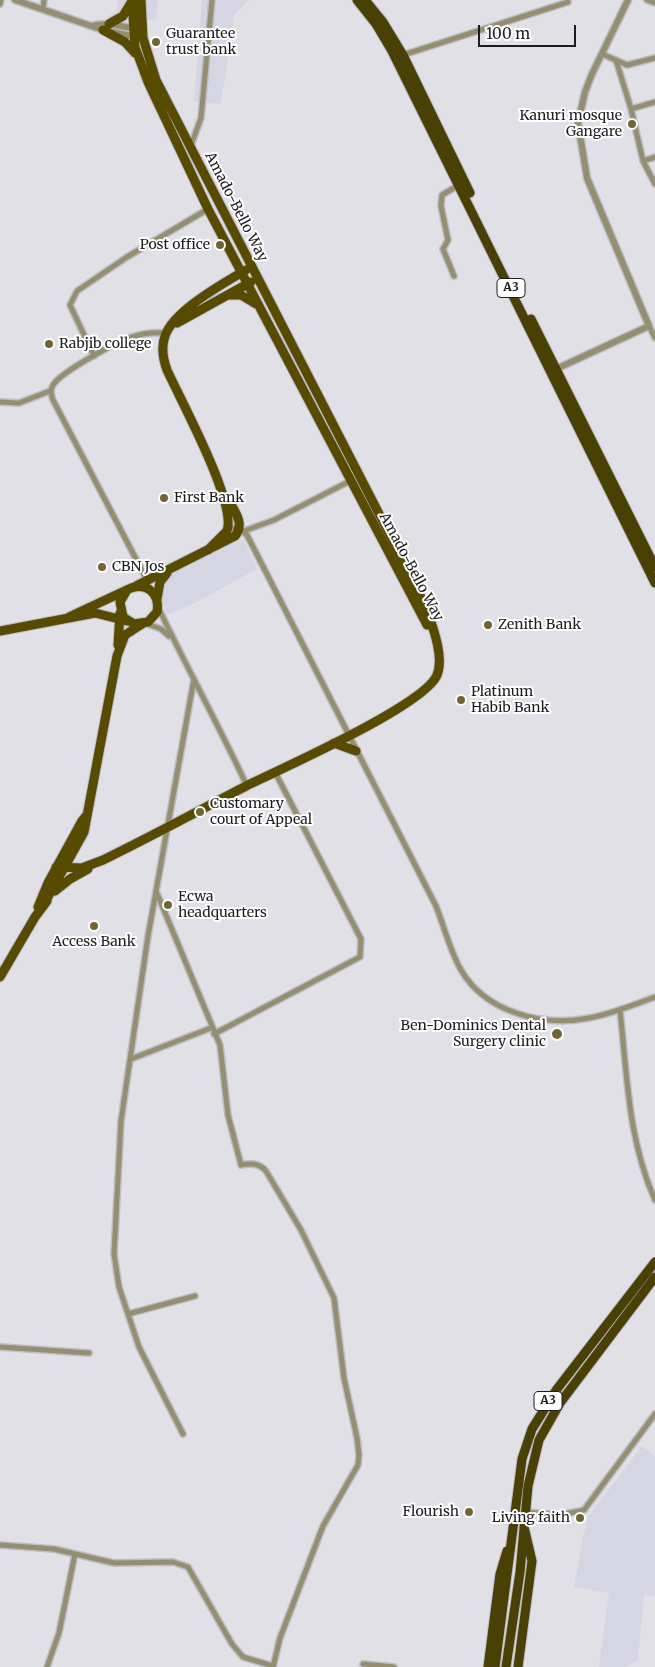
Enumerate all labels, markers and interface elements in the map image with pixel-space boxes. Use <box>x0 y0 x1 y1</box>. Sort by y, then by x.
scale bar <box>480 15 578 47</box>
text: 100 m <box>486 24 530 43</box>
place label: Guarantee trust bank <box>166 26 236 58</box>
marker: Guarantee trust bank <box>150 36 162 48</box>
place label: Kanuri mosque Gangare <box>519 108 622 140</box>
marker: Kanuri mosque Gangare <box>626 118 638 130</box>
street label: Amado-Bello Way <box>201 149 271 265</box>
place label: Post office <box>140 237 210 253</box>
marker: Post office <box>214 239 226 251</box>
road number: A3 <box>497 278 525 298</box>
place label: Rabjib college <box>59 336 151 352</box>
marker: Rabjib college <box>43 338 55 350</box>
place label: First Bank <box>174 490 244 506</box>
marker: First Bank <box>158 492 170 504</box>
street label: Amado-Bello Way <box>375 510 447 624</box>
place label: CBN Jos <box>112 559 164 575</box>
marker: CBN Jos <box>96 561 108 573</box>
place label: Zenith Bank <box>498 617 581 633</box>
marker: Zenith Bank <box>482 619 494 631</box>
place label: Platinum Habib Bank <box>471 684 549 716</box>
marker: Platinum Habib Bank <box>455 694 467 706</box>
place label: Customary court of Appeal <box>210 796 312 829</box>
marker: Customary court of Appeal <box>194 806 206 818</box>
place label: Ecwa headquarters <box>178 889 267 922</box>
marker: Ecwa headquarters <box>162 899 174 911</box>
marker: Access Bank <box>88 920 100 932</box>
place label: Access Bank <box>52 934 136 950</box>
place label: Ben-Dominics Dental Surgery clinic <box>401 1018 546 1050</box>
marker: Ben-Dominics Dental Surgery clinic <box>550 1027 564 1041</box>
road number: A3 <box>534 1392 562 1410</box>
place label: Flourish <box>403 1504 459 1520</box>
marker: Flourish <box>463 1506 475 1518</box>
place label: Living faith <box>492 1510 570 1526</box>
marker: Living faith <box>574 1512 586 1524</box>

